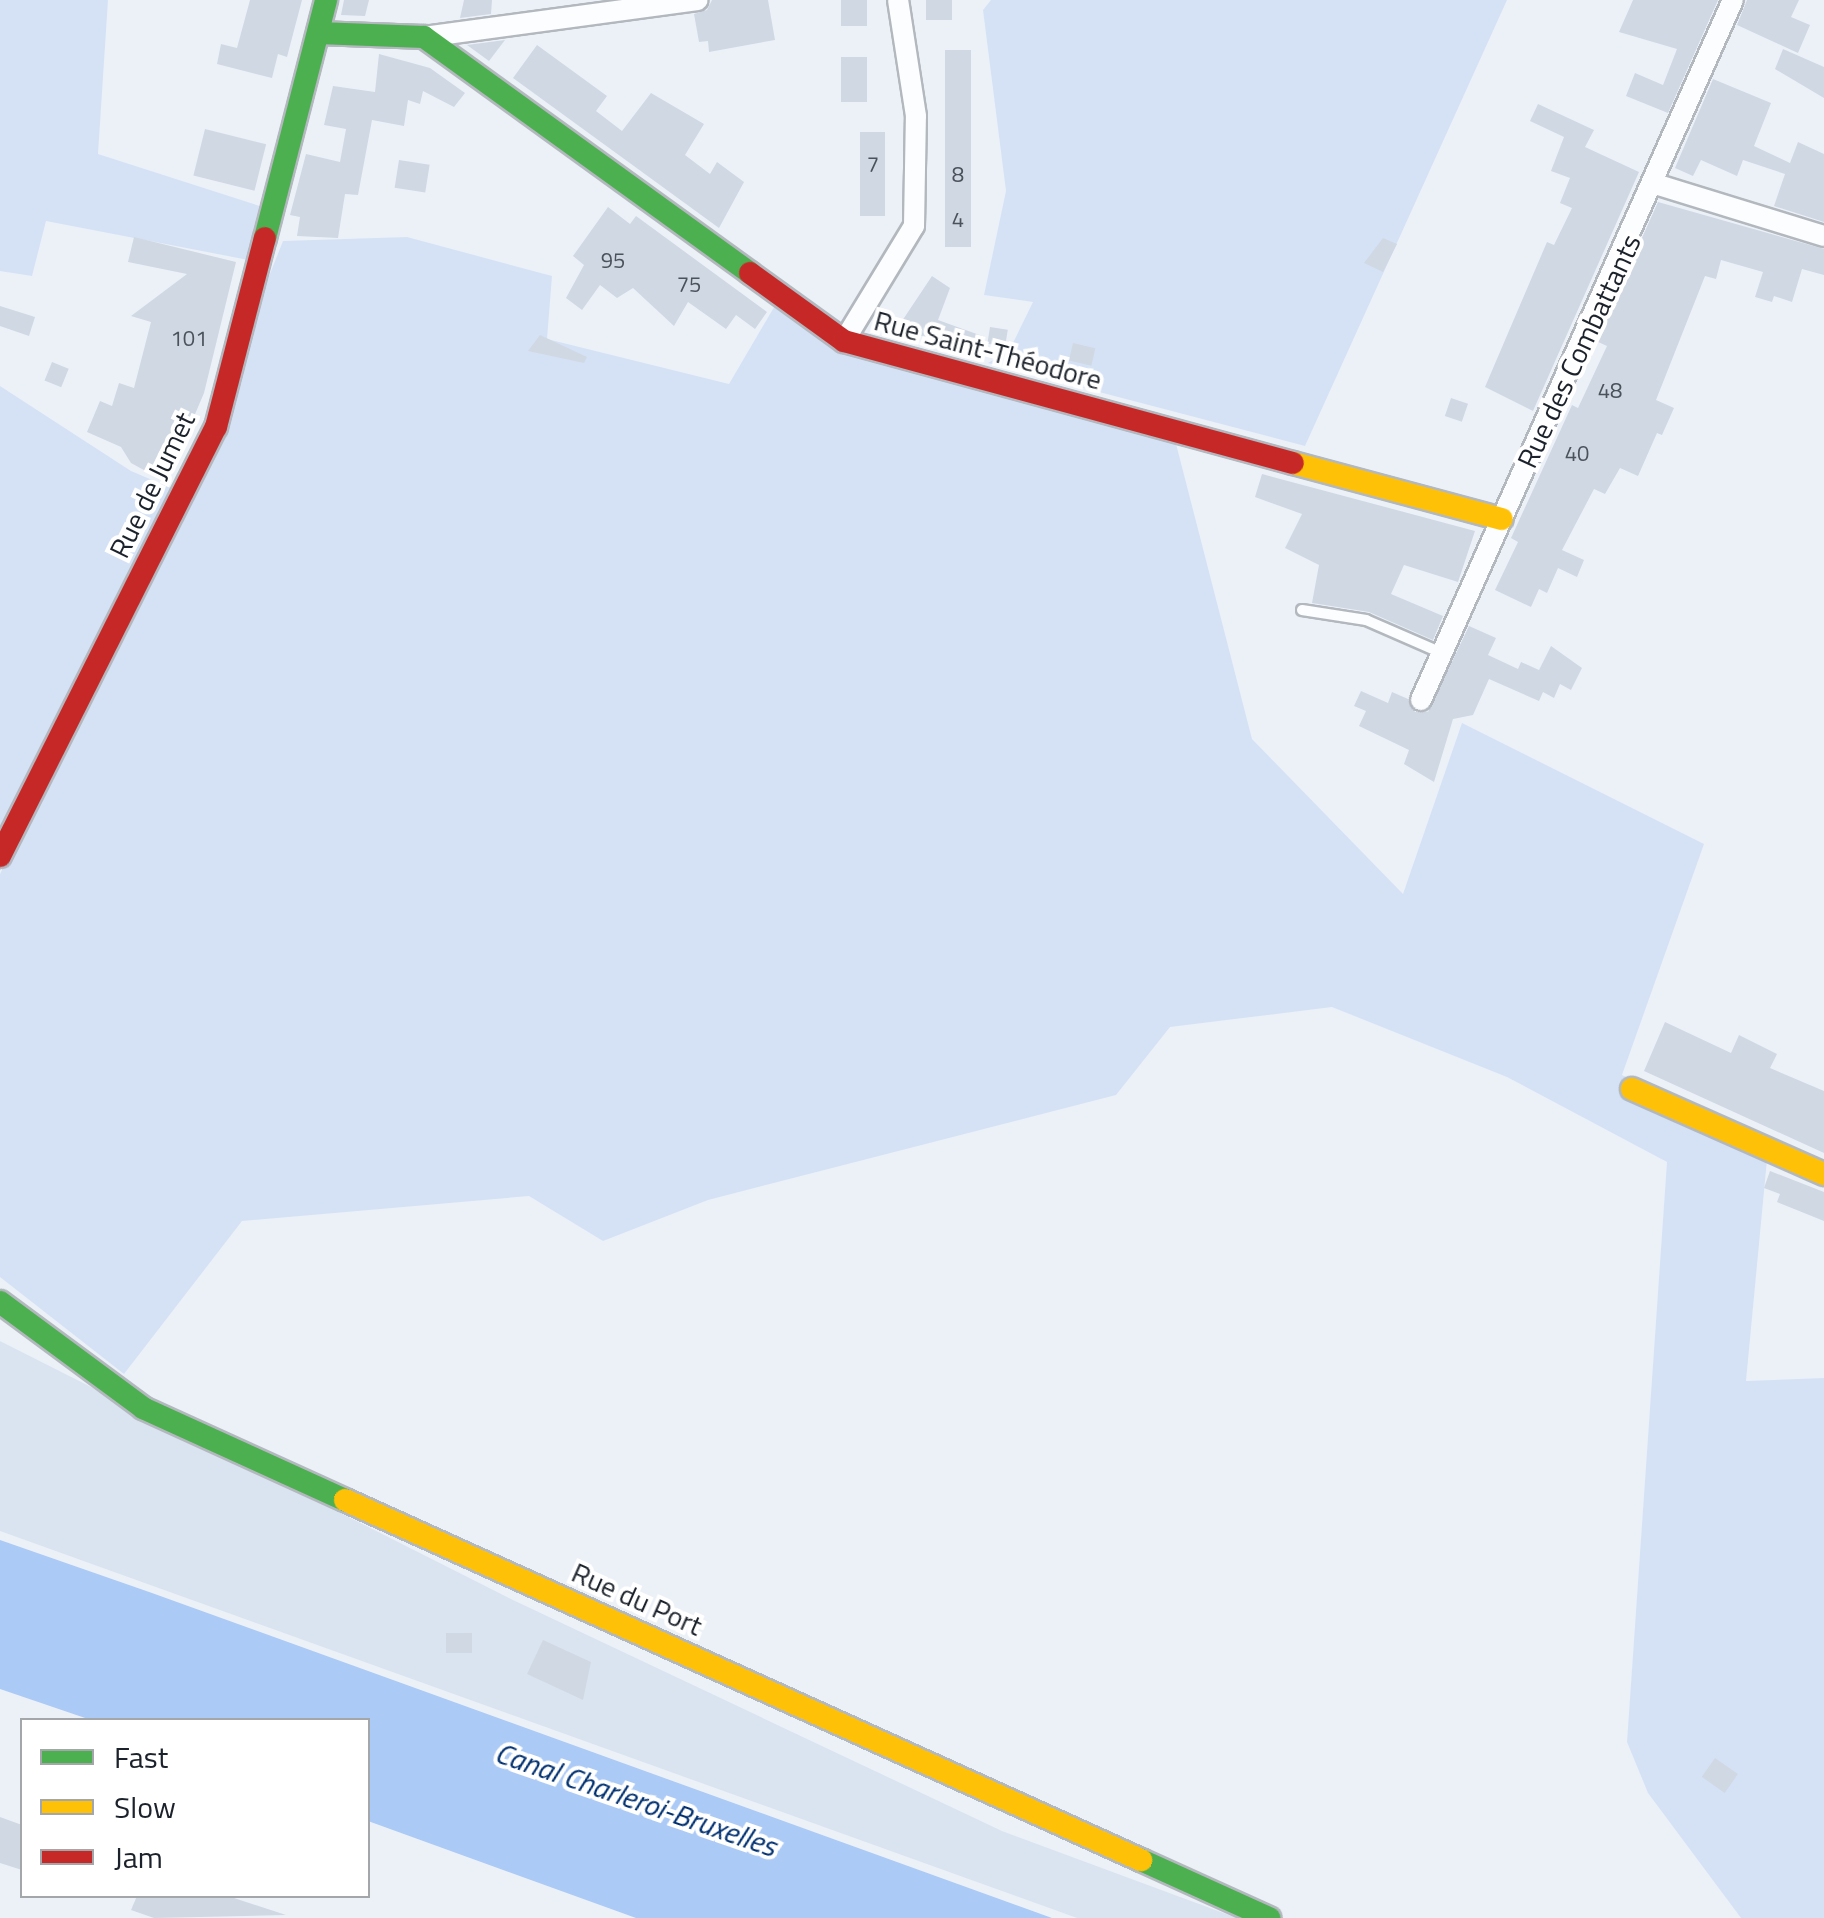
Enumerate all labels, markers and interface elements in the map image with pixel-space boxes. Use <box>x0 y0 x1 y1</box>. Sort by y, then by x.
house number: 7 <box>867 152 879 178</box>
house number: 8 <box>952 162 964 188</box>
house number: 4 <box>952 207 964 233</box>
street label: Rue des Combattants <box>1510 229 1648 473</box>
house number: 95 <box>601 248 625 274</box>
house number: 75 <box>677 272 701 298</box>
street label: Rue Saint-Théodore <box>871 303 1105 397</box>
house number: 101 <box>171 326 207 352</box>
house number: 48 <box>1598 378 1622 404</box>
street label: Rue de Jumet <box>102 407 202 563</box>
house number: 40 <box>1565 441 1589 467</box>
street label: Rue du Port <box>567 1555 707 1643</box>
legend <box>20 1718 370 1898</box>
text: Fast <box>114 1734 168 1780</box>
water label: Canal Charleroi-Bruxelles <box>491 1734 781 1864</box>
text: Slow <box>114 1784 176 1830</box>
text: Jam <box>114 1834 163 1880</box>

